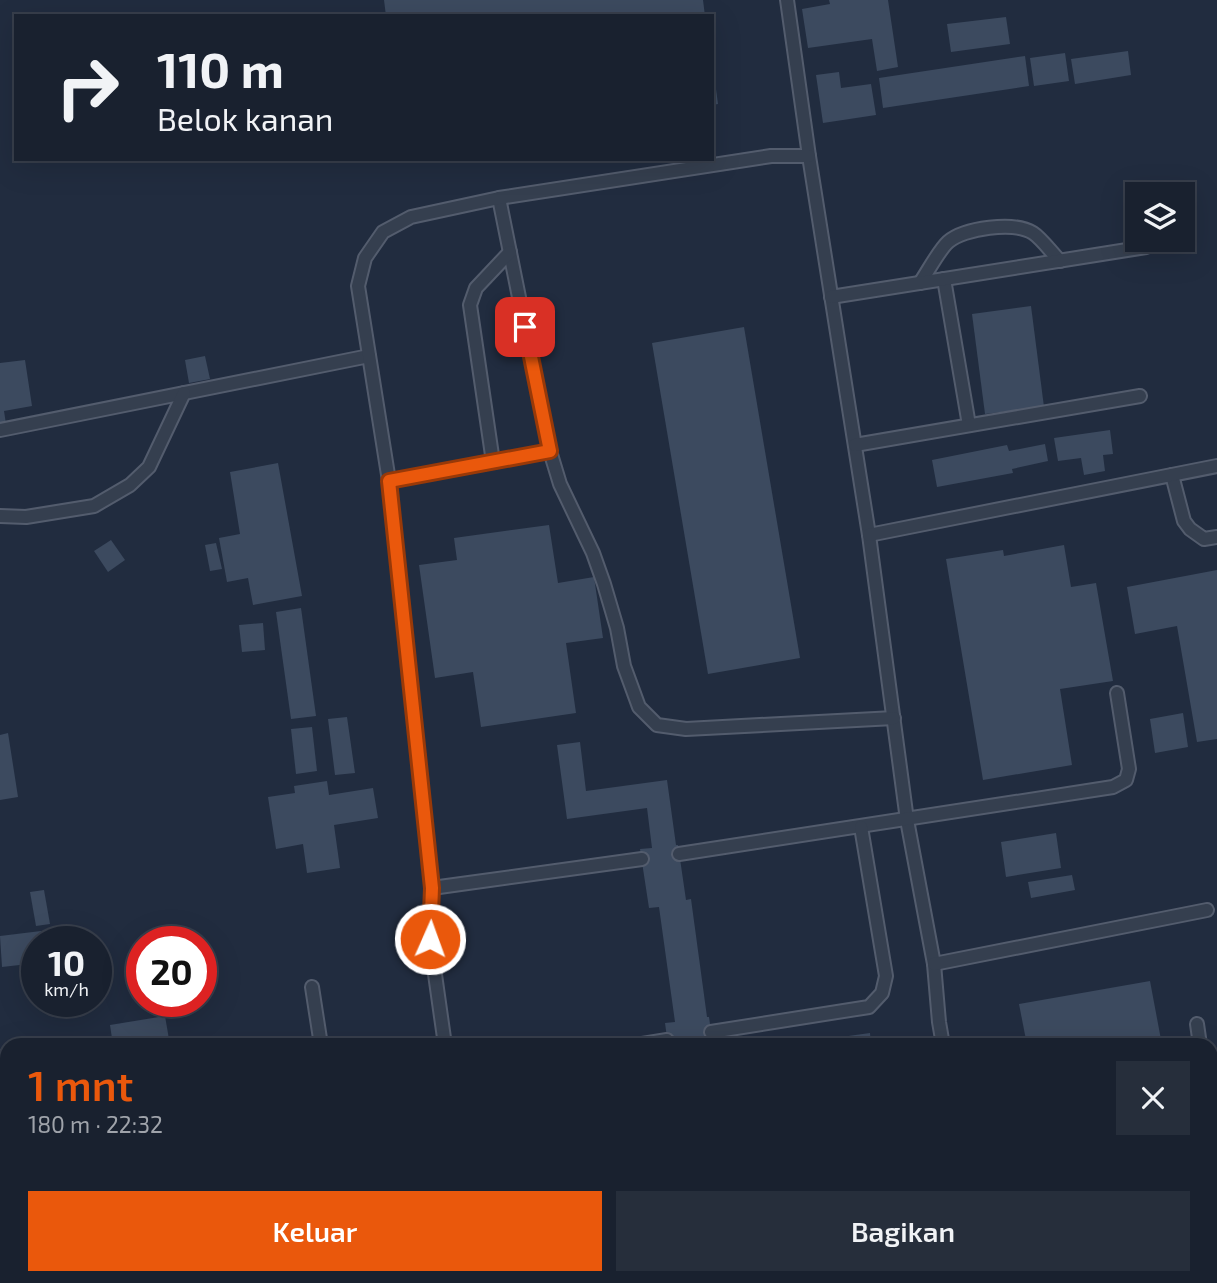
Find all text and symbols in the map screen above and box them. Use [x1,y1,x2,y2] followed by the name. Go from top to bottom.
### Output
[157,39,284,98] text: 110 m
[42,42,133,133] icon: right
[157,99,333,137] text: Belok kanan
[1125,182,1195,252] map controls
[1125,182,1195,252] button: layers
[495,297,555,357] pin
[506,308,544,346] icon: arrive
[393,902,467,976] position arrow
[126,926,217,1017] speed limit sign: 20
[48,941,85,983] text: 10
[44,978,89,1000] text: km/h
[28,1059,133,1109] text: 1 mnt
[1116,1061,1190,1135] button: close
[28,1110,163,1138] text: 180 m · 22:32
[28,1191,602,1271] button: Keluar
[616,1191,1190,1271] button: Bagikan

